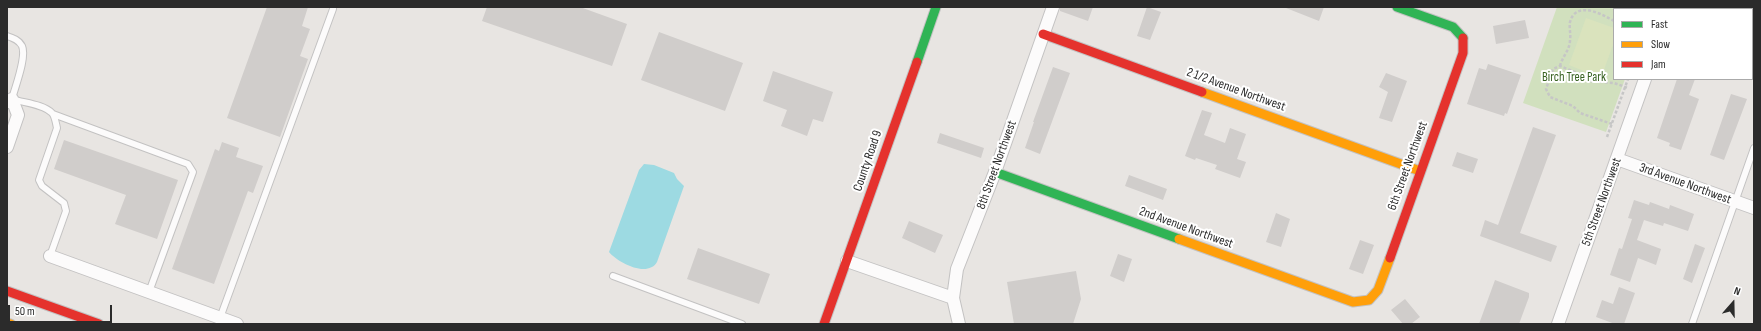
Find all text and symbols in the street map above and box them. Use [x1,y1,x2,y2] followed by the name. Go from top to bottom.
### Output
[1613,8,1753,80] legend
[1651,17,1668,32] text: Fast
[1651,37,1670,52] text: Slow
[1651,57,1666,72] text: Jam
[1185,65,1287,115] street label: 2 1/2 Avenue Northwest
[1542,70,1606,86] park label: Birch Tree Park
[974,118,1020,212] street label: 8th Street Northwest
[1385,119,1431,213] street label: 6th Street Northwest
[850,129,886,193] street label: County Road 9
[1579,156,1625,248] street label: 5th Street Northwest
[1637,160,1733,208] street label: 3rd Avenue Northwest
[1137,204,1235,252] street label: 2nd Avenue Northwest
[1713,283,1753,323] north arrow
[1732,284,1742,298] text: N
[10,297,114,323] scale bar
[15,304,35,319] text: 50 m

